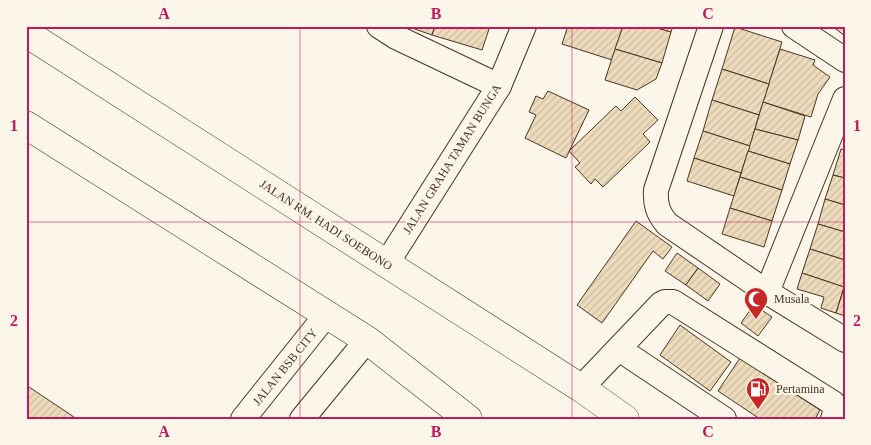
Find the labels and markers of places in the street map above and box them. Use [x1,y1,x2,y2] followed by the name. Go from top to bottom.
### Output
[743,286,769,320] mosque icon: Musala
[774,292,810,306] place label: Musala
[745,376,771,410] fuel station icon: Pertamina
[776,382,825,396] place label: Pertamina

